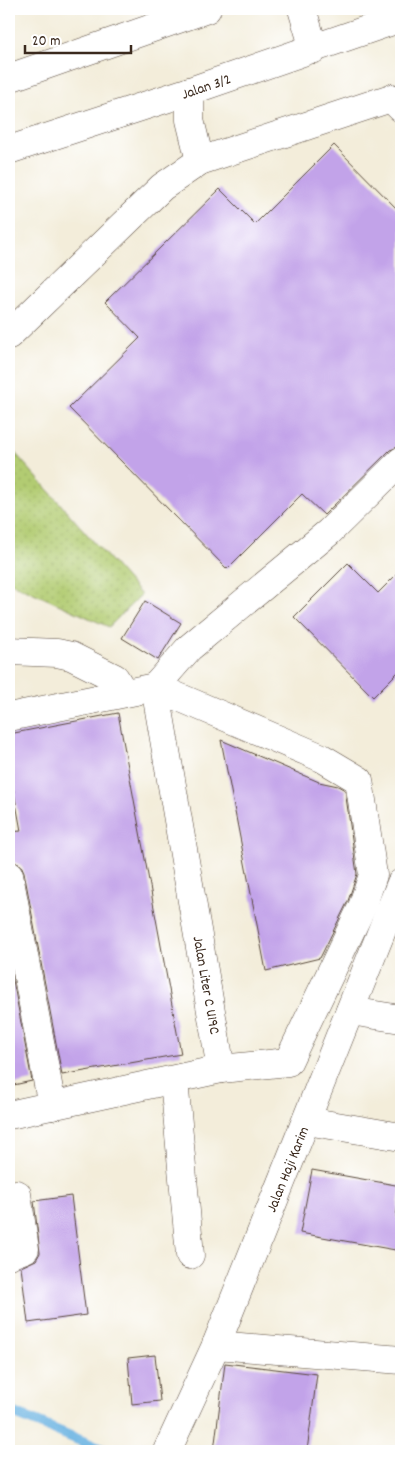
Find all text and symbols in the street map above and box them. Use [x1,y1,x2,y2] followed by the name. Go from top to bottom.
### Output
[25,22,131,54] scale bar
[32,31,60,53] text: 20 m
[179,69,234,107] street label: Jalan 3/2
[186,935,224,1036] street label: Jalan Liter C U19C
[262,1123,316,1216] street label: Jalan Haji Karim

